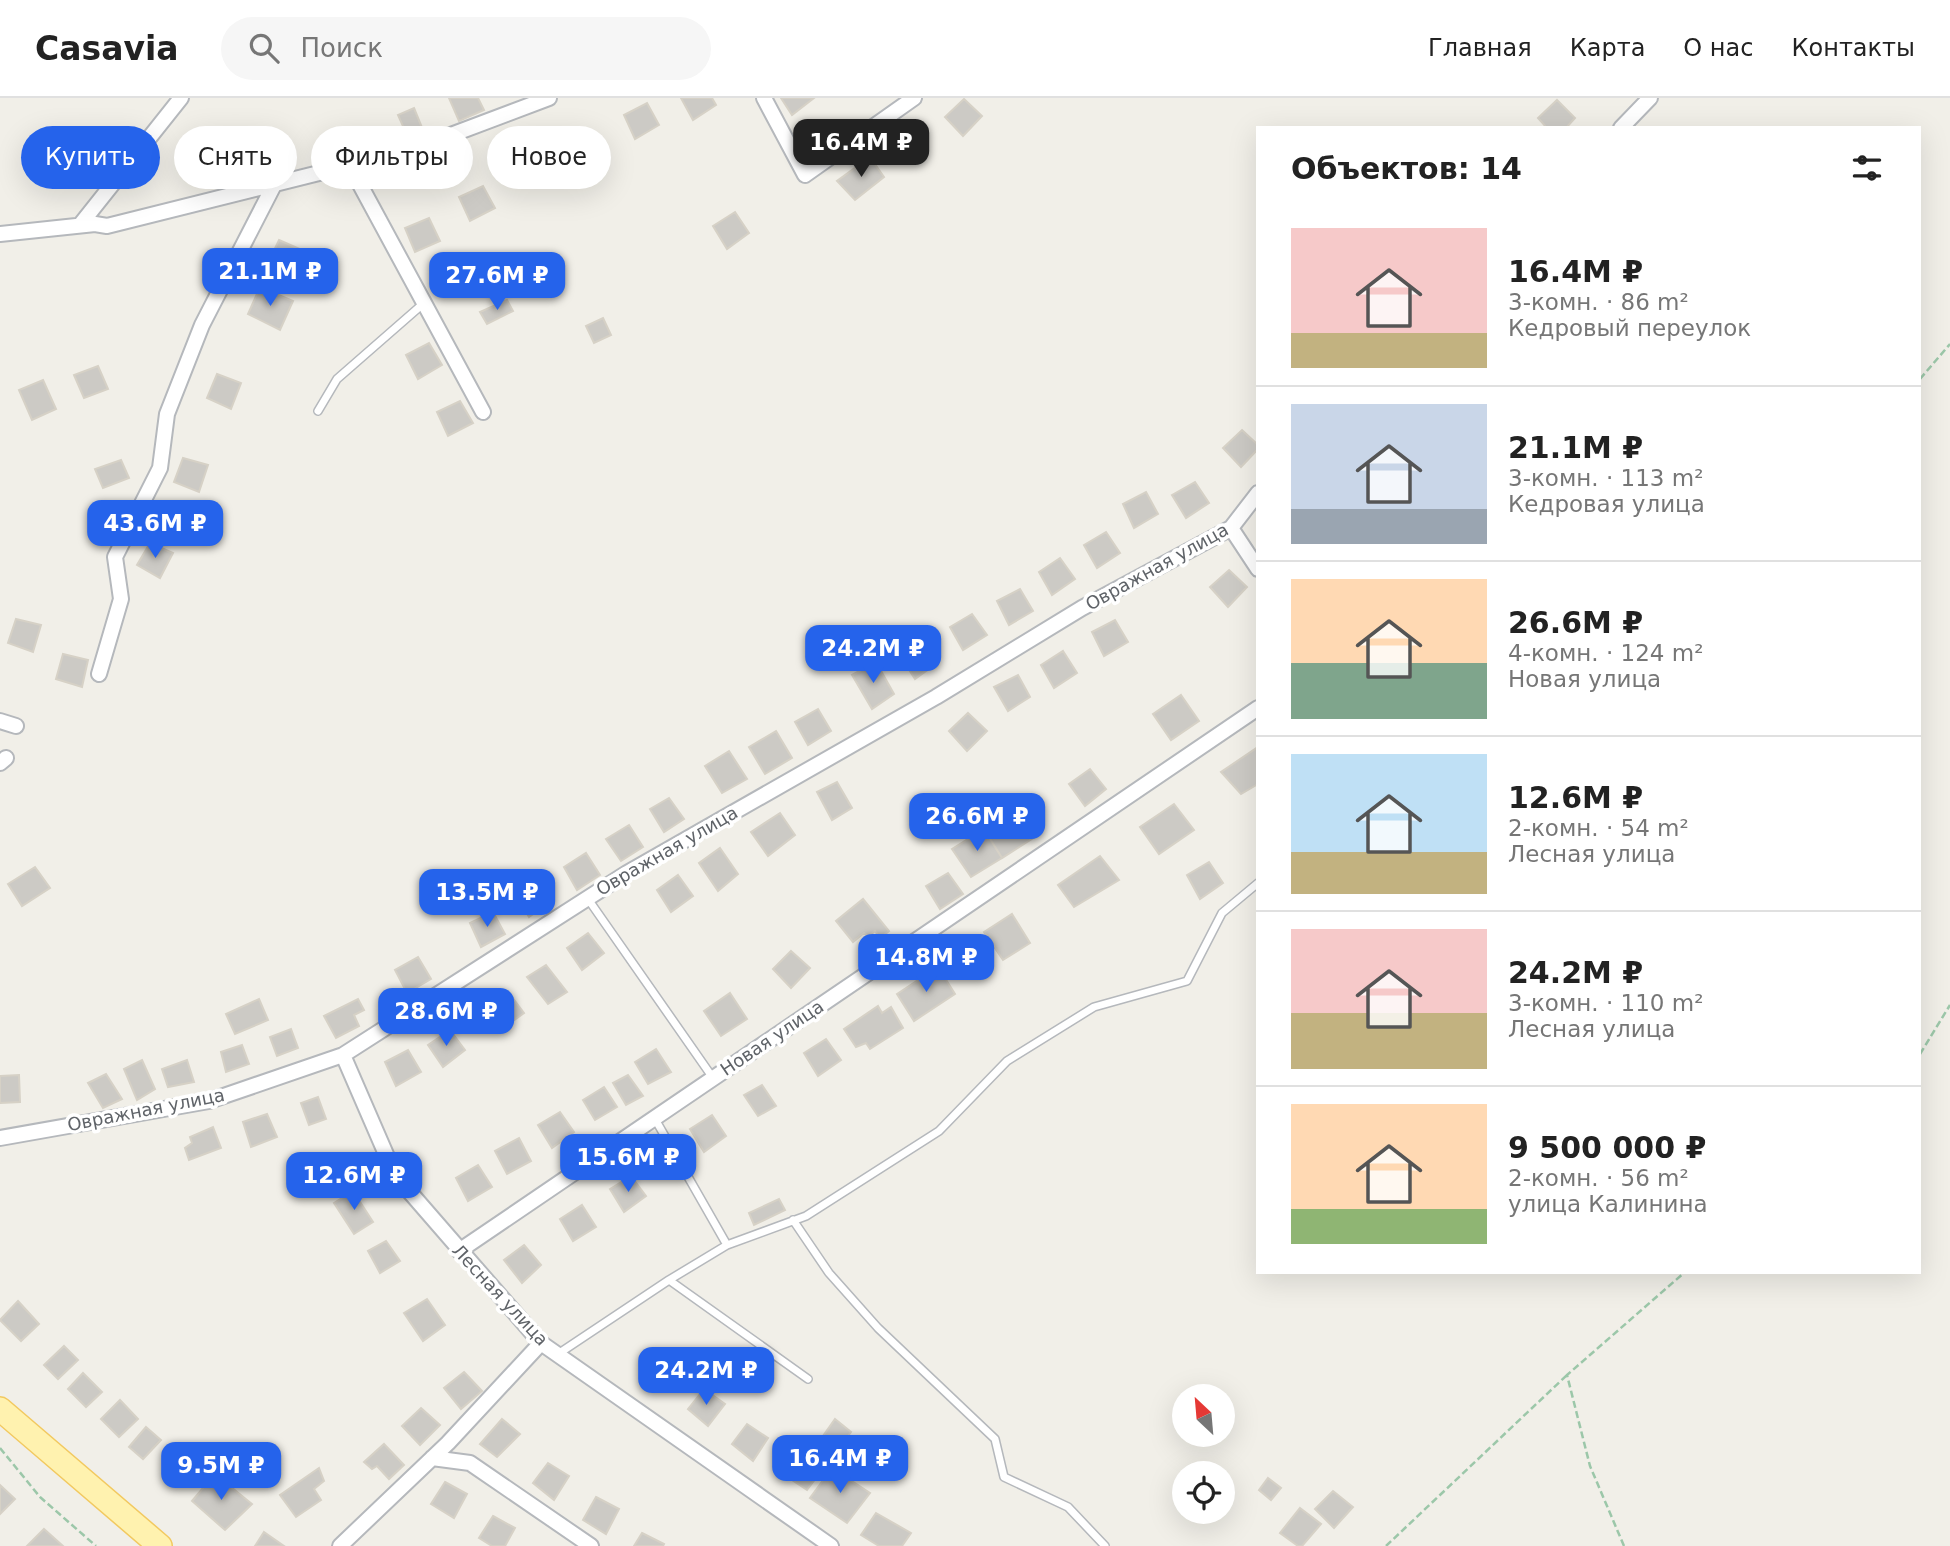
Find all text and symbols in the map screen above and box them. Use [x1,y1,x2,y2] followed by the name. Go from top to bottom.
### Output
[221,17,711,80] search box
[35,29,179,68] text: Casavia
[245,29,283,67] icon: search
[301,33,383,63] text: Поиск
[1428,34,1532,62] text: Главная
[1570,34,1645,62] text: Карта
[1683,34,1753,62] text: О нас
[1791,34,1915,62] text: Контакты
[796,120,926,179] pin: 16.4M ₽
[21,126,160,189] chip: Купить
[174,126,297,189] chip: Снять
[311,126,473,189] chip: Фильтры
[487,126,611,189] chip: Новое
[809,129,913,155] text: 16.4M ₽
[1848,149,1886,187] icon: filters
[1291,151,1522,186] text: Объектов: 14
[205,248,335,308] pin: 21.1M ₽
[432,252,562,312] pin: 27.6M ₽
[1508,254,1643,289] text: 16.4M ₽
[1347,256,1431,340] icon: home
[218,258,322,284] text: 21.1M ₽
[445,262,549,288] text: 27.6M ₽
[1508,289,1689,315] text: 3-комн. · 86 m²
[1508,315,1751,341] text: Кедровый переулок
[1508,430,1643,465] text: 21.1M ₽
[1347,432,1431,516] icon: home
[1508,465,1703,491] text: 3-комн. · 113 m²
[1508,491,1705,517] text: Кедровая улица
[90,500,220,560] pin: 43.6M ₽
[103,510,207,536] text: 43.6M ₽
[1082,519,1232,615] street label: Овражная улица
[1508,605,1643,640] text: 26.6M ₽
[1347,607,1431,691] icon: home
[808,626,938,685] pin: 24.2M ₽
[821,635,925,661] text: 24.2M ₽
[1508,640,1703,666] text: 4-комн. · 124 m²
[1508,666,1661,692] text: Новая улица
[1508,780,1643,815] text: 12.6M ₽
[1347,782,1431,866] icon: home
[912,794,1042,853] pin: 26.6M ₽
[592,801,741,900] street label: Овражная улица
[925,803,1029,829] text: 26.6M ₽
[1508,815,1689,841] text: 2-комн. · 54 m²
[1508,841,1675,867] text: Лесная улица
[422,870,552,929] pin: 13.5M ₽
[435,879,539,905] text: 13.5M ₽
[861,934,991,994] pin: 14.8M ₽
[874,944,978,970] text: 14.8M ₽
[1508,955,1643,990] text: 24.2M ₽
[1347,957,1431,1041] icon: home
[381,988,511,1048] pin: 28.6M ₽
[1508,990,1703,1016] text: 3-комн. · 110 m²
[716,995,827,1080] street label: Новая улица
[394,998,498,1024] text: 28.6M ₽
[1508,1016,1675,1042] text: Лесная улица
[65,1084,226,1135] street label: Овражная улица
[1508,1130,1706,1165] text: 9 500 000 ₽
[1347,1132,1431,1216] icon: home
[563,1134,693,1194] pin: 15.6M ₽
[576,1144,680,1170] text: 15.6M ₽
[289,1152,419,1212] pin: 12.6M ₽
[302,1162,406,1188] text: 12.6M ₽
[1508,1165,1689,1191] text: 2-комн. · 56 m²
[1508,1191,1708,1217] text: улица Калинина
[448,1240,553,1350] street label: Лесная улица
[641,1348,771,1407] pin: 24.2M ₽
[654,1357,758,1383] text: 24.2M ₽
[1172,1384,1236,1447] north arrow
[1172,1384,1235,1524] map controls
[775,1436,905,1495] pin: 16.4M ₽
[164,1442,278,1502] pin: 9.5M ₽
[788,1445,892,1471] text: 16.4M ₽
[177,1452,265,1478] text: 9.5M ₽
[1172,1461,1235,1524] button: locate

